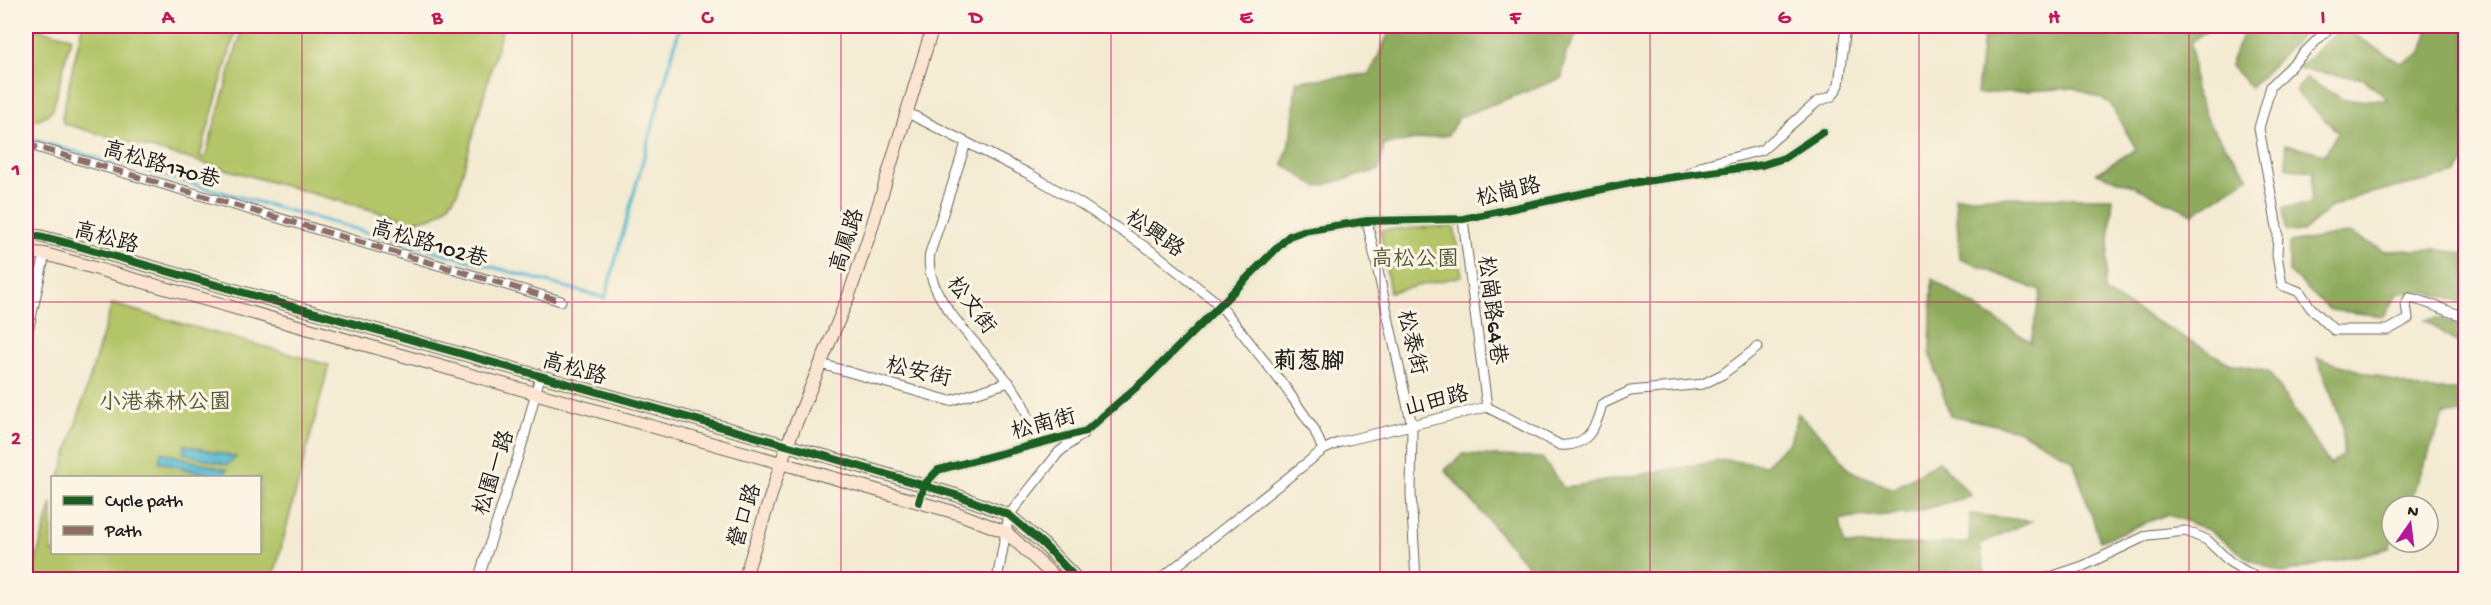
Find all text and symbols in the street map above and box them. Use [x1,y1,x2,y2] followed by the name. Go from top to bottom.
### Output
[161,8,176,31] text: A
[431,8,443,31] text: B
[701,8,715,31] text: C
[967,8,983,31] text: D
[1240,8,1254,31] text: E
[1509,8,1522,31] text: F
[1778,8,1792,31] text: G
[2048,8,2060,31] text: H
[2321,8,2326,31] text: I
[99,136,223,196] street label: 高松路170巷
[11,160,20,183] text: 1
[1473,172,1544,214] street label: 松崗路
[1119,204,1189,265] street label: 松興路
[824,205,871,277] street label: 高鳳路
[368,215,491,275] street label: 高松路102巷
[71,217,142,261] street label: 高松路
[1371,247,1459,274] park label: 高松公園
[1470,254,1512,366] street label: 松崗路64巷
[940,272,1001,341] street label: 松文街
[1390,307,1432,378] street label: 松泰街
[539,347,610,392] street label: 高松路
[1273,348,1345,378] district label: 莿葱腳
[883,353,953,394] street label: 松安街
[1401,380,1472,423] street label: 山田路
[99,389,231,417] park label: 小港森林公園
[1008,403,1079,447] street label: 松南街
[468,427,522,519] street label: 松園一路
[11,429,21,452] text: 2
[51,476,261,554] legend
[723,480,769,552] street label: 營口路
[105,492,183,513] text: Cycle path
[2380,494,2440,554] north arrow
[2405,502,2421,523] text: N
[104,522,142,543] text: Path

